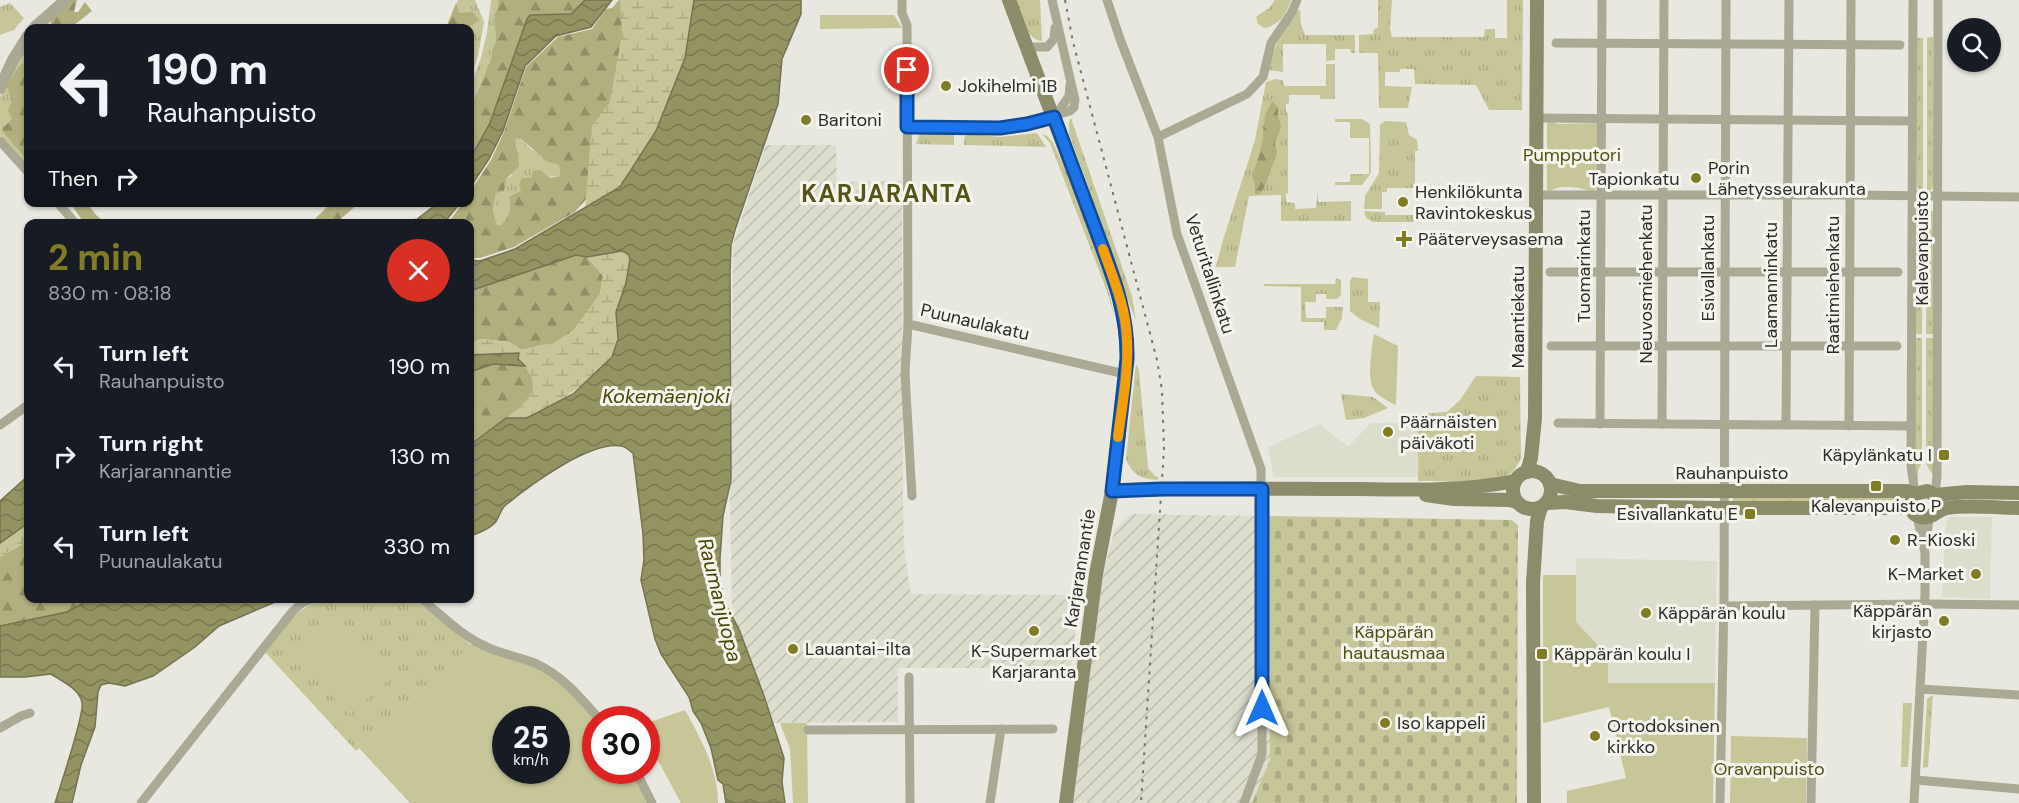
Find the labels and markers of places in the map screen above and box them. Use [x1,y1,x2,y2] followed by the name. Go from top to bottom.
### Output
[881,44,932,95] pin
[958,74,1057,98] place label: Jokihelmi 1B
[939,79,953,93] marker: Jokihelmi 1B
[818,108,882,132] place label: Baritoni
[799,113,813,127] marker: Baritoni
[1708,156,1866,201] place label: Porin Lähetysseurakunta
[1689,171,1703,185] marker: Porin Lähetysseurakunta
[1415,180,1533,225] place label: Henkilökunta Ravintokeskus
[1396,195,1410,209] marker: Henkilökunta Ravintokeskus
[1418,227,1563,251] place label: Pääterveysasema
[1395,230,1413,248] marker: Pääterveysasema
[1400,410,1497,455] place label: Päärnäisten päiväkoti
[1381,425,1395,439] marker: Päärnäisten päiväkoti
[1822,443,1932,467] place label: Käpylänkatu I
[1937,448,1951,462] marker: Käpylänkatu I
[1869,479,1883,493] marker: Kalevanpuisto P
[1811,494,1941,518] place label: Kalevanpuisto P
[1617,502,1738,526] place label: Esivallankatu E
[1743,507,1757,521] marker: Esivallankatu E
[1907,528,1975,552] place label: R-Kioski
[1888,533,1902,547] marker: R-Kioski
[1888,562,1964,586] place label: K-Market
[1969,567,1983,581] marker: K-Market
[1853,599,1932,644] place label: Käppärän kirjasto
[1658,601,1786,625] place label: Käppärän koulu
[1639,606,1653,620] marker: Käppärän koulu
[1937,614,1951,628] marker: Käppärän kirjasto
[1027,624,1041,638] marker: K-Supermarket Karjaranta
[805,637,911,661] place label: Lauantai-ilta
[971,639,1097,684] place label: K-Supermarket Karjaranta
[786,642,800,656] marker: Lauantai-ilta
[1554,642,1691,666] place label: Käppärän koulu I
[1535,647,1549,661] marker: Käppärän koulu I
[1397,711,1486,735] place label: Iso kappeli
[1607,714,1720,759] place label: Ortodoksinen kirkko
[1378,716,1392,730] marker: Iso kappeli
[1588,729,1602,743] marker: Ortodoksinen kirkko

